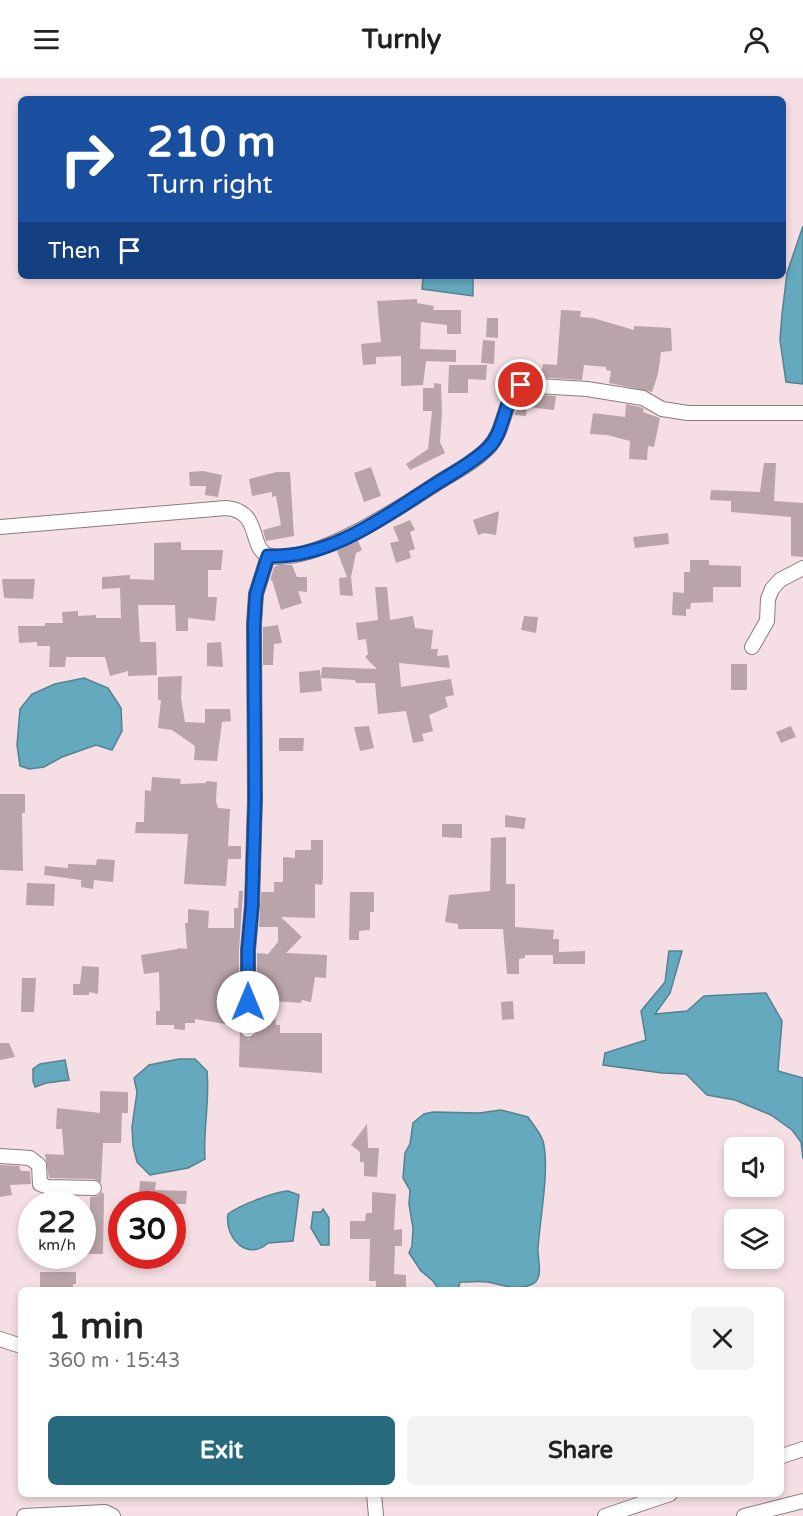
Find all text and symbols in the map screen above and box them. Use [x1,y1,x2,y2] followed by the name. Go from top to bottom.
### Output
[30,23,63,56] icon: menu
[362,23,441,56] text: Turnly
[740,23,773,56] icon: person
[147,117,276,168] text: 210 m
[48,120,126,198] icon: right
[147,168,273,201] text: Turn right
[113,234,146,267] icon: arrive
[48,238,101,264] text: Then
[495,359,546,410] pin
[504,368,537,401] icon: arrive
[216,970,280,1034] position arrow
[724,1137,784,1269] map controls
[724,1137,784,1197] button: sound
[108,1191,186,1269] speed limit sign: 30
[38,1204,76,1241] text: 22
[724,1209,784,1269] button: layers
[38,1236,76,1254] text: km/h
[48,1305,144,1348] text: 1 min
[691,1307,754,1370] button: close
[48,1349,180,1373] text: 360 m · 15:43
[48,1416,395,1485] button: Exit
[407,1416,754,1485] button: Share

